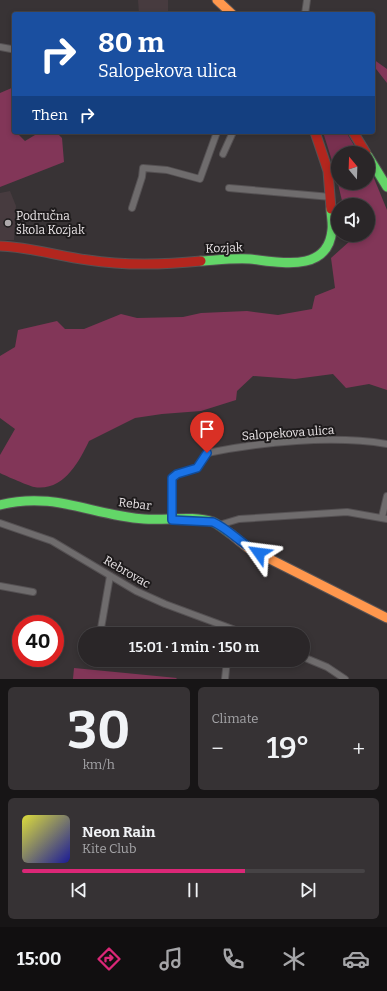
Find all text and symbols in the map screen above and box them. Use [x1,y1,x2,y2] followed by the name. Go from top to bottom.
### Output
[98,26,164,59] text: 80 m
[32,28,84,80] icon: right
[98,60,237,82] text: Salopekova ulica
[76,104,98,126] icon: right
[32,106,68,124] text: Then
[331,146,375,190] north arrow
[331,146,375,242] map controls
[331,198,375,242] button: sound
[16,209,85,237] place label: Područna škola Kozjak
[3,218,13,228] marker: Područna škola Kozjak
[205,240,243,256] street label: Kozjak
[190,412,224,453] pin
[196,418,218,440] icon: arrive
[241,423,335,443] street label: Salopekova ulica
[118,495,153,513] street label: Rebar
[238,532,280,574] position arrow
[101,553,153,591] street label: Rebrovac
[12,615,64,667] speed limit sign: 40
[129,638,259,656] text: 15:01 · 1 min · 150 m
[67,699,130,762] text: 30
[212,711,258,726] text: Climate
[266,730,310,766] text: 19°
[212,735,224,762] text: −
[352,735,365,762] text: +
[83,757,115,772] text: km/h
[82,823,155,841] text: Neon Rain
[82,841,136,856] text: Kite Club
[68,879,90,901] icon: previous
[182,879,204,901] icon: pause
[297,879,319,901] icon: next
[95,945,123,973] icon: directions
[157,945,185,973] icon: music
[219,945,247,973] icon: phone
[280,945,308,973] icon: climate
[342,945,370,973] icon: car
[17,948,62,970] text: 15:00

